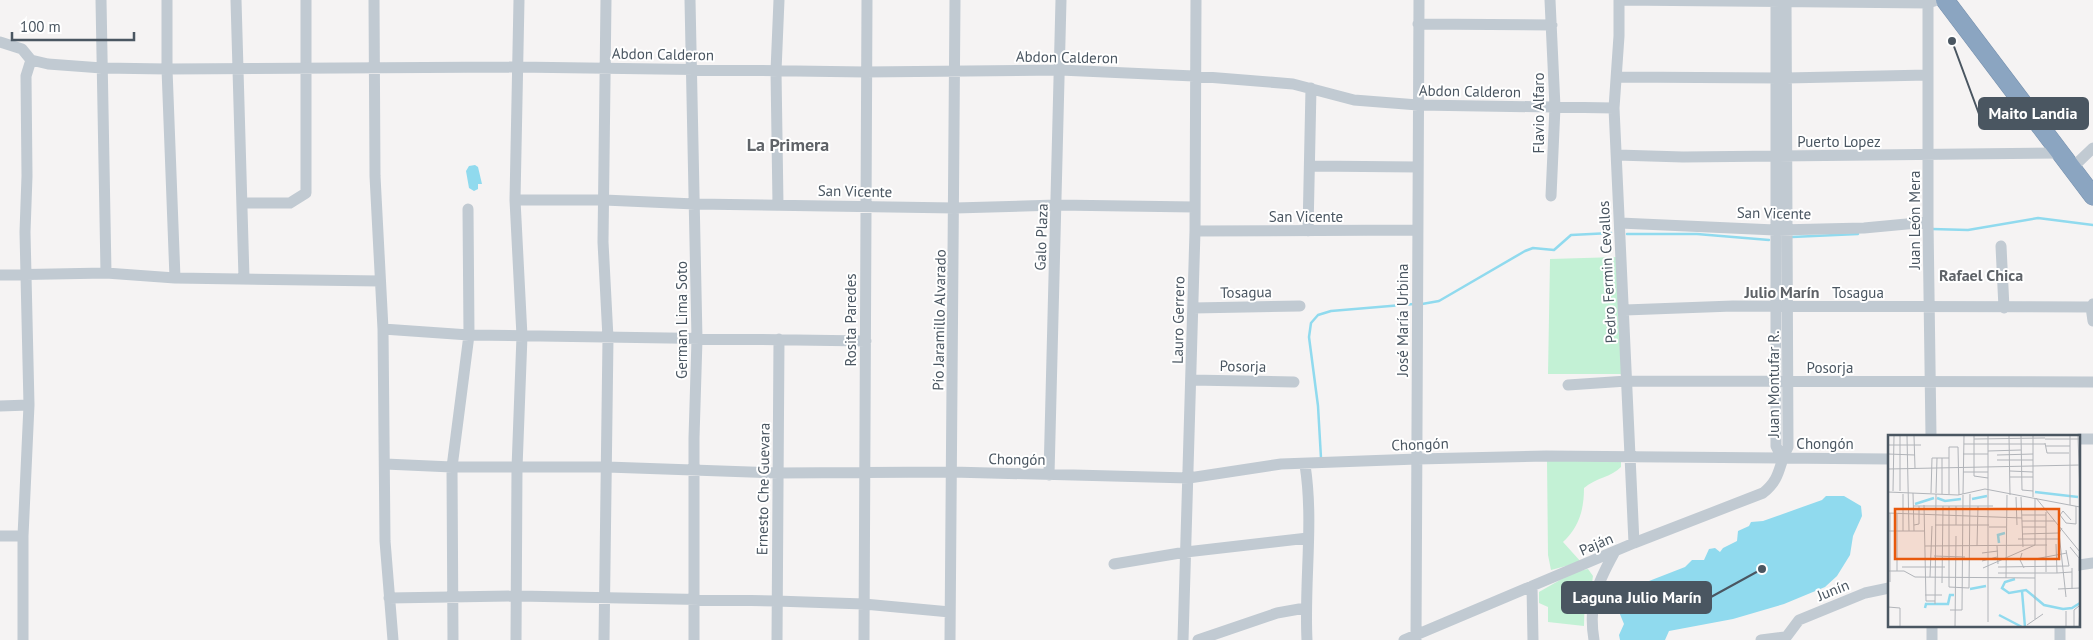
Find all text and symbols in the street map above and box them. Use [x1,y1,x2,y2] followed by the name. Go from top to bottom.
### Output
[12,10,135,42] scale bar
[20,17,61,36] text: 100 m
[612,44,714,64] street label: Abdon Calderon
[1016,47,1118,67] street label: Abdon Calderon
[1529,73,1548,153] street label: Flavio Alfaro
[1419,81,1521,101] street label: Abdon Calderon
[1979,98,2088,129] callout: Maito Landia
[1989,103,2078,123] text: Maito Landia
[1797,132,1881,151] street label: Puerto Lopez
[747,133,829,156] district label: La Primera
[1905,171,1924,270] street label: Juan León Mera
[818,181,892,201] street label: San Vicente
[1594,200,1620,344] street label: Pedro Fermin Cevallos
[1030,203,1052,271] street label: Galo Plaza
[1737,203,1811,223] street label: San Vicente
[1269,207,1343,226] street label: San Vicente
[928,249,950,391] street label: Pío Jaramillo Alvarado
[672,261,691,379] street label: German Lima Soto
[1393,264,1412,377] street label: José María Urbina
[1939,265,2023,285] district label: Rafael Chica
[841,273,860,367] street label: Rosita Paredes
[1168,276,1188,364] street label: Lauro Gerrero
[1220,282,1272,302] street label: Tosagua
[1744,282,1819,302] district label: Julio Marín
[1832,283,1884,302] street label: Tosagua
[1764,331,1783,438] street label: Juan Montufar R.
[1219,356,1267,376] street label: Posorja
[1807,358,1853,377] street label: Posorja
[752,423,774,555] street label: Ernesto Che Guevara
[1391,434,1449,454] street label: Chongón
[1796,434,1854,453] street label: Chongón
[1888,435,2080,628] inset map
[988,449,1046,469] street label: Chongón
[1576,528,1616,560] street label: Paján
[1813,575,1852,605] street label: Junín
[1562,582,1711,613] callout: Laguna Julio Marín
[1572,587,1702,607] text: Laguna Julio Marín

